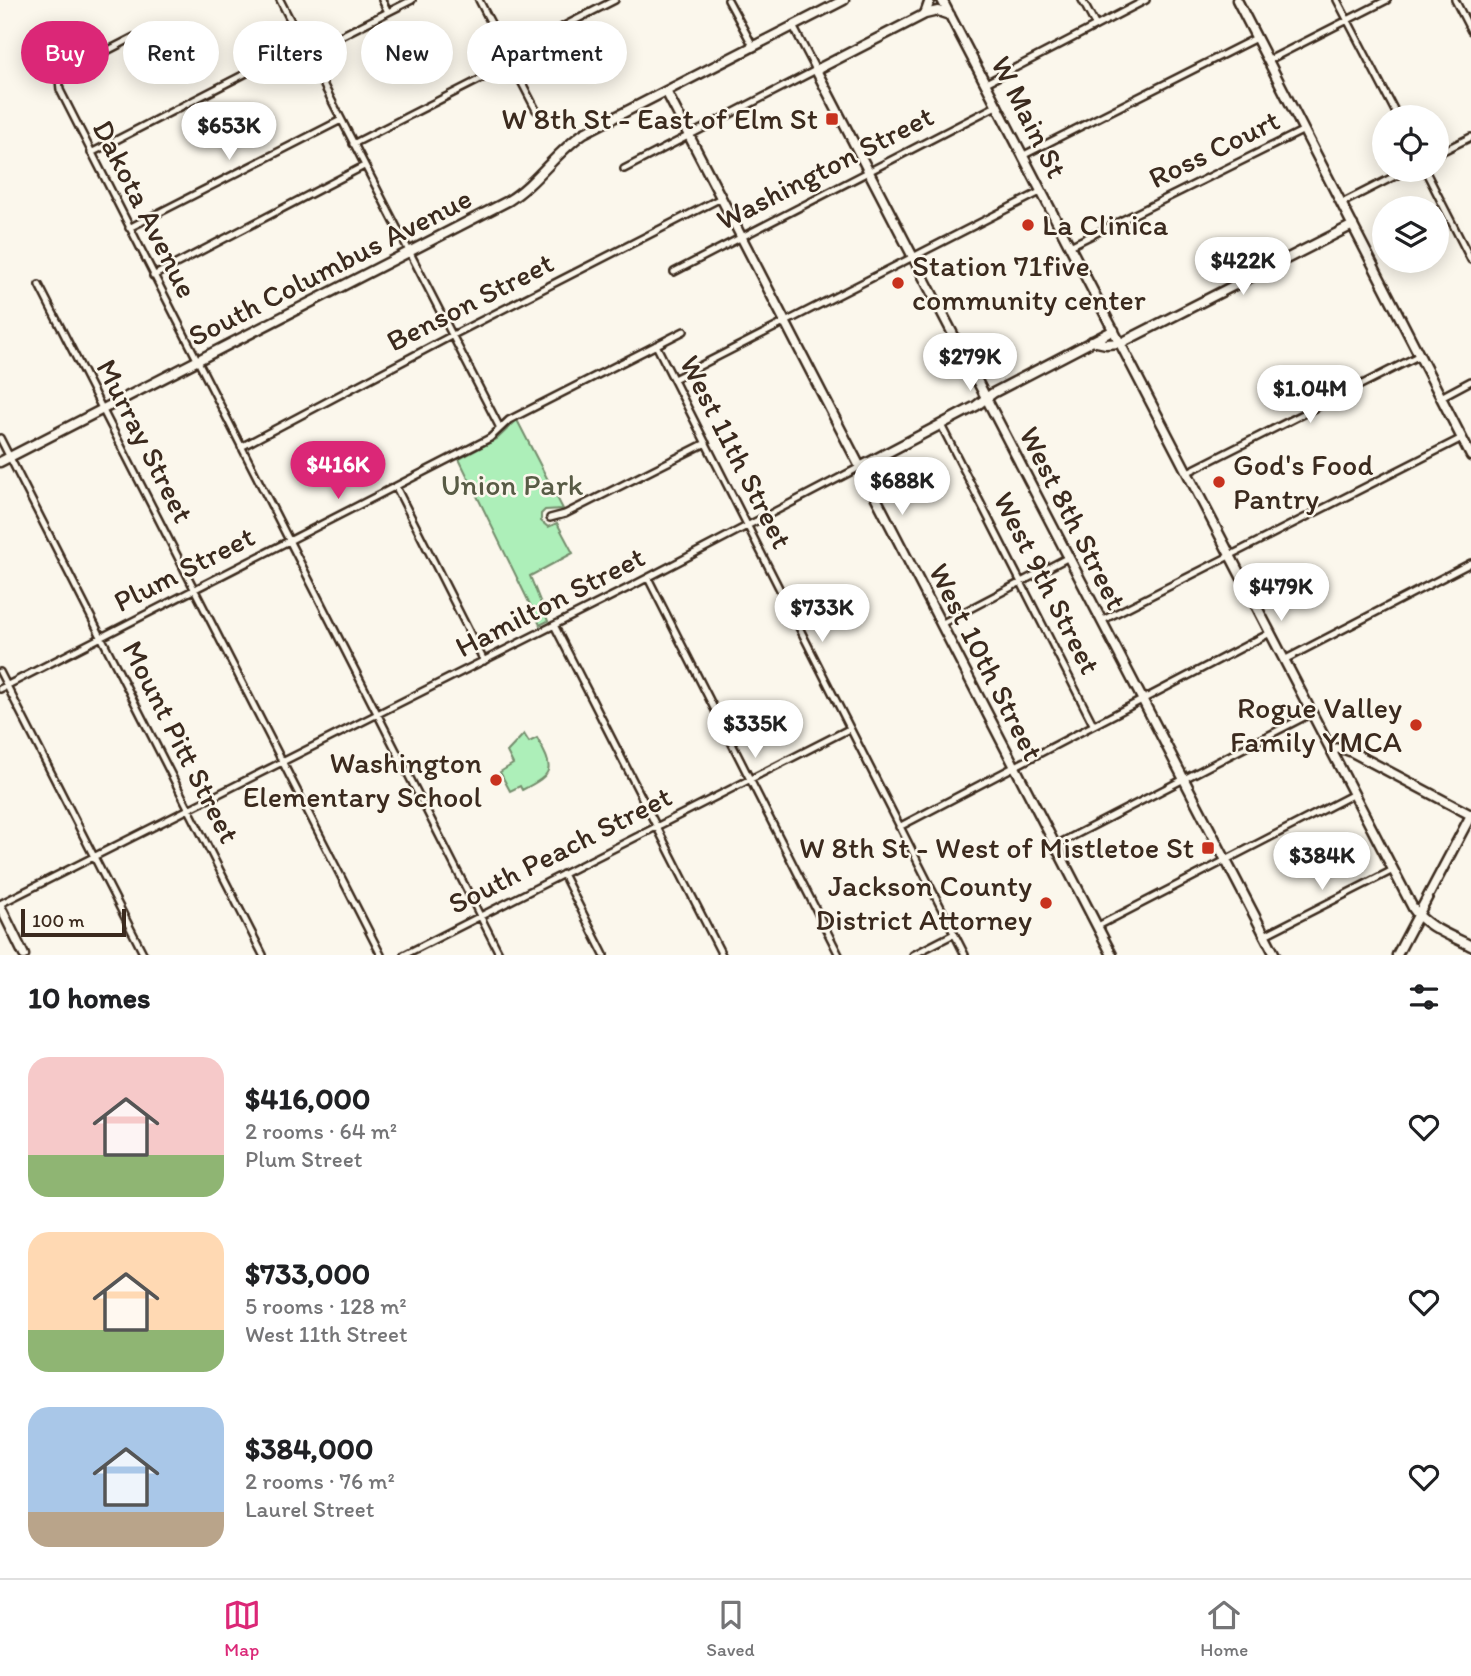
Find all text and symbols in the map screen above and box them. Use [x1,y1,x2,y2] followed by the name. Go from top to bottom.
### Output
[21,21,109,84] chip: Buy
[123,21,219,84] chip: Rent
[233,21,347,84] chip: Filters
[361,21,453,84] chip: New
[467,21,627,84] chip: Apartment
[983,50,1076,184] street label: W Main St
[710,97,939,238] street label: Washington Street
[501,100,818,137] place label: W 8th St - East of Elm St
[1142,101,1285,196] street label: Ross Court
[180,102,278,162] pin: $653K
[1372,105,1449,273] map controls
[1372,105,1449,182] button: locate
[197,111,261,139] text: $653K
[824,111,840,127] marker: W 8th St - East of Elm St
[85,114,206,304] street label: Dakota Avenue
[182,179,478,354] street label: South Columbus Avenue
[1372,196,1449,273] button: layers
[1042,206,1169,243] place label: La Clinica
[1020,217,1036,233] marker: La Clinica
[1194,238,1292,297] pin: $422K
[380,244,559,359] street label: Benson Street
[1211,246,1275,274] text: $422K
[912,247,1146,318] place label: Station 71five community center
[890,275,906,291] marker: Station 71five community center
[921,334,1019,393] pin: $279K
[939,342,1001,370] text: $279K
[672,349,801,555] street label: West 11th Street
[88,353,202,529] street label: Murray Street
[1253,366,1367,425] pin: $1.04M
[1273,374,1347,402] text: $1.04M
[1011,420,1135,616] street label: West 8th Street
[289,442,387,501] pin: $416K
[1233,446,1374,517] place label: God's Food Pantry
[306,450,370,478] text: $416K
[853,458,951,517] pin: $688K
[441,466,584,503] park label: Union Park
[870,466,934,494] text: $688K
[1211,474,1227,490] marker: God's Food Pantry
[986,485,1109,680] street label: West 9th Street
[107,517,260,620] street label: Plum Street
[449,538,651,665] street label: Hamilton Street
[921,557,1052,767] street label: West 10th Street
[1232,564,1330,623] pin: $479K
[1249,572,1313,600] text: $479K
[773,584,871,644] pin: $733K
[791,593,853,621] text: $733K
[114,634,248,849] street label: Mount Pitt Street
[1230,689,1402,760] place label: Rogue Valley Family YMCA
[706,700,804,760] pin: $335K
[723,709,787,737] text: $335K
[1408,717,1424,733] marker: Rogue Valley Family YMCA
[243,744,482,815] place label: Washington Elementary School
[488,772,504,788] marker: Washington Elementary School
[442,777,678,922] street label: South Peach Street
[799,829,1194,866] place label: W 8th St - West of Mistletoe St
[1273,832,1371,892] pin: $384K
[1200,840,1216,856] marker: W 8th St - West of Mistletoe St
[1289,841,1355,869] text: $384K
[815,867,1032,938] place label: Jackson County District Attorney
[1038,895,1054,911] marker: Jackson County District Attorney
[21,906,126,938] scale bar
[32,909,84,932] text: 100 m
[1405,978,1443,1016] icon: filters
[28,979,151,1016] text: 10 homes
[245,1080,371,1117] text: $416,000
[84,1085,168,1169] icon: home
[1405,1108,1443,1146] icon: heart
[245,1117,397,1145] text: 2 rooms · 64 m²
[245,1145,362,1173] text: Plum Street
[245,1255,370,1292] text: $733,000
[84,1260,168,1344] icon: home
[1405,1283,1443,1321] icon: heart
[245,1292,407,1320] text: 5 rooms · 128 m²
[245,1320,408,1348] text: West 11th Street
[245,1430,374,1467] text: $384,000
[84,1435,168,1519] icon: home
[1405,1458,1443,1496] icon: heart
[245,1467,395,1495] text: 2 rooms · 76 m²
[245,1495,374,1523] text: Laurel Street
[223,1596,261,1661] tab: Map
[706,1596,755,1661] tab: Saved
[1200,1596,1248,1661] tab: Home

